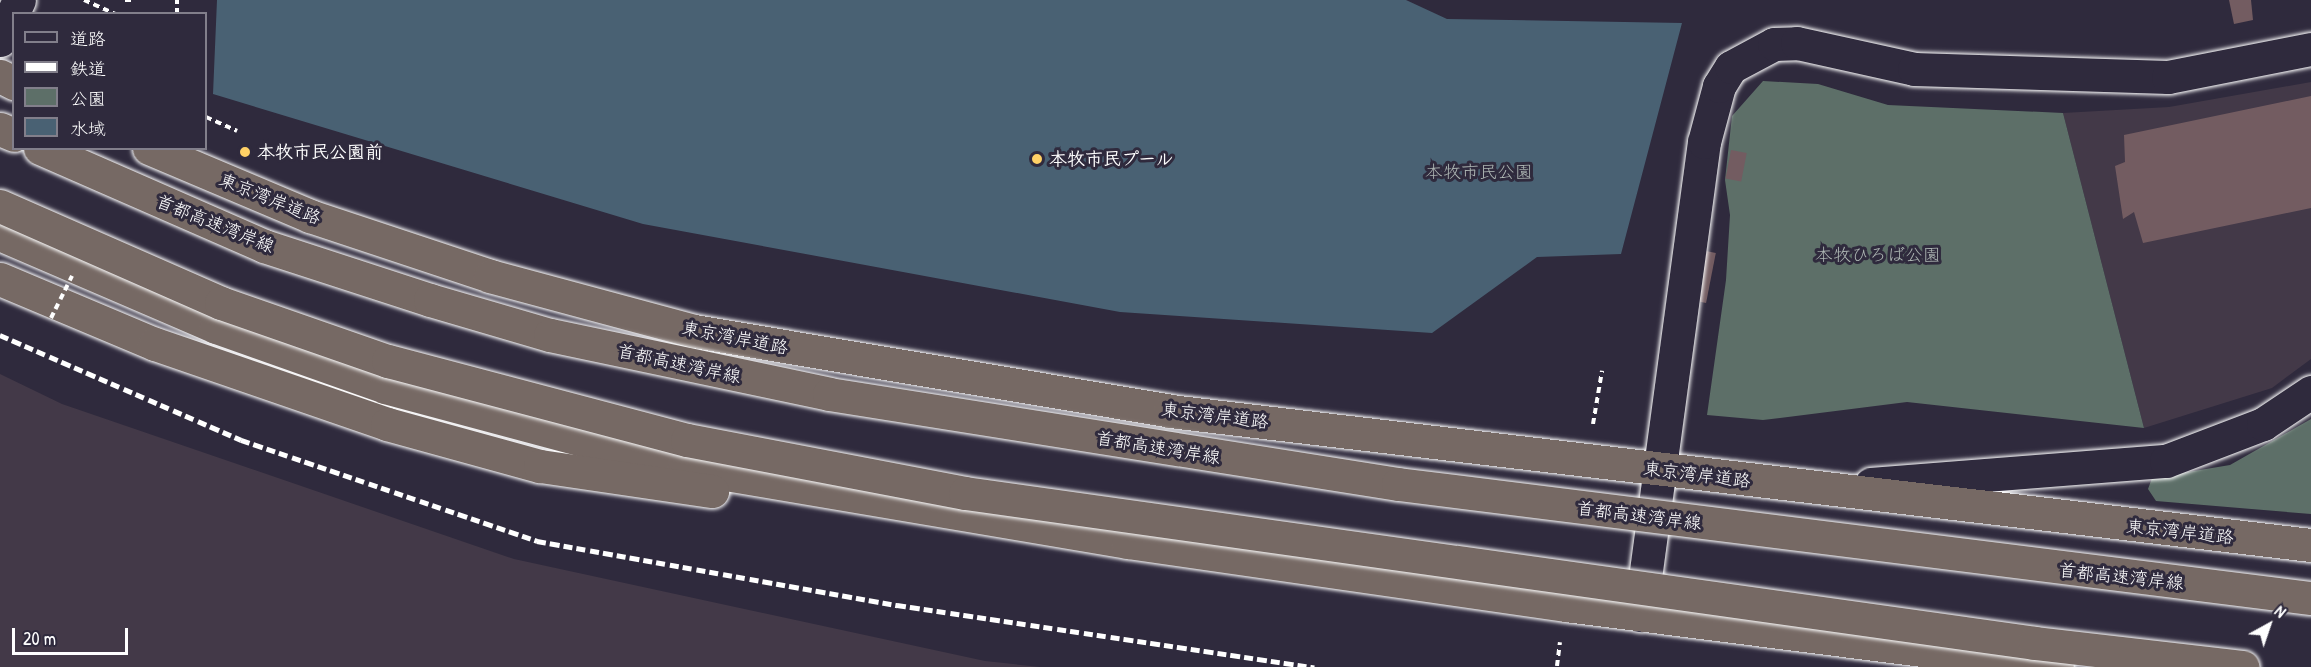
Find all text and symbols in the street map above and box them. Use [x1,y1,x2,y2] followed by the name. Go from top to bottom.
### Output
[12,12,207,150] legend
[70,26,106,51] text: 道路
[70,56,106,81] text: 鉄道
[70,86,106,111] text: 公園
[70,116,106,141] text: 水域
[257,141,383,163] place label: 本牧市民公園前
[238,145,252,159] marker: 本牧市民公園前
[1049,148,1174,170] place label: 本牧市民プール
[1030,152,1044,166] marker: 本牧市民プール
[1425,161,1533,183] park label: 本牧市民公園
[216,169,324,229] street label: 東京湾岸道路
[153,190,277,258] street label: 首都高速湾岸線
[1815,244,1941,266] park label: 本牧ひろば公園
[680,317,790,359] street label: 東京湾岸道路
[615,340,743,388] street label: 首都高速湾岸線
[1160,399,1270,433] street label: 東京湾岸道路
[1094,427,1222,469] street label: 首都高速湾岸線
[1642,458,1752,492] street label: 東京湾岸道路
[1575,498,1703,534] street label: 首都高速湾岸線
[2125,516,2235,548] street label: 東京湾岸道路
[2057,560,2185,594] street label: 首都高速湾岸線
[2239,595,2299,655] north arrow
[2270,600,2291,622] text: N
[15,616,130,654] scale bar
[23,626,56,651] text: 20 m

